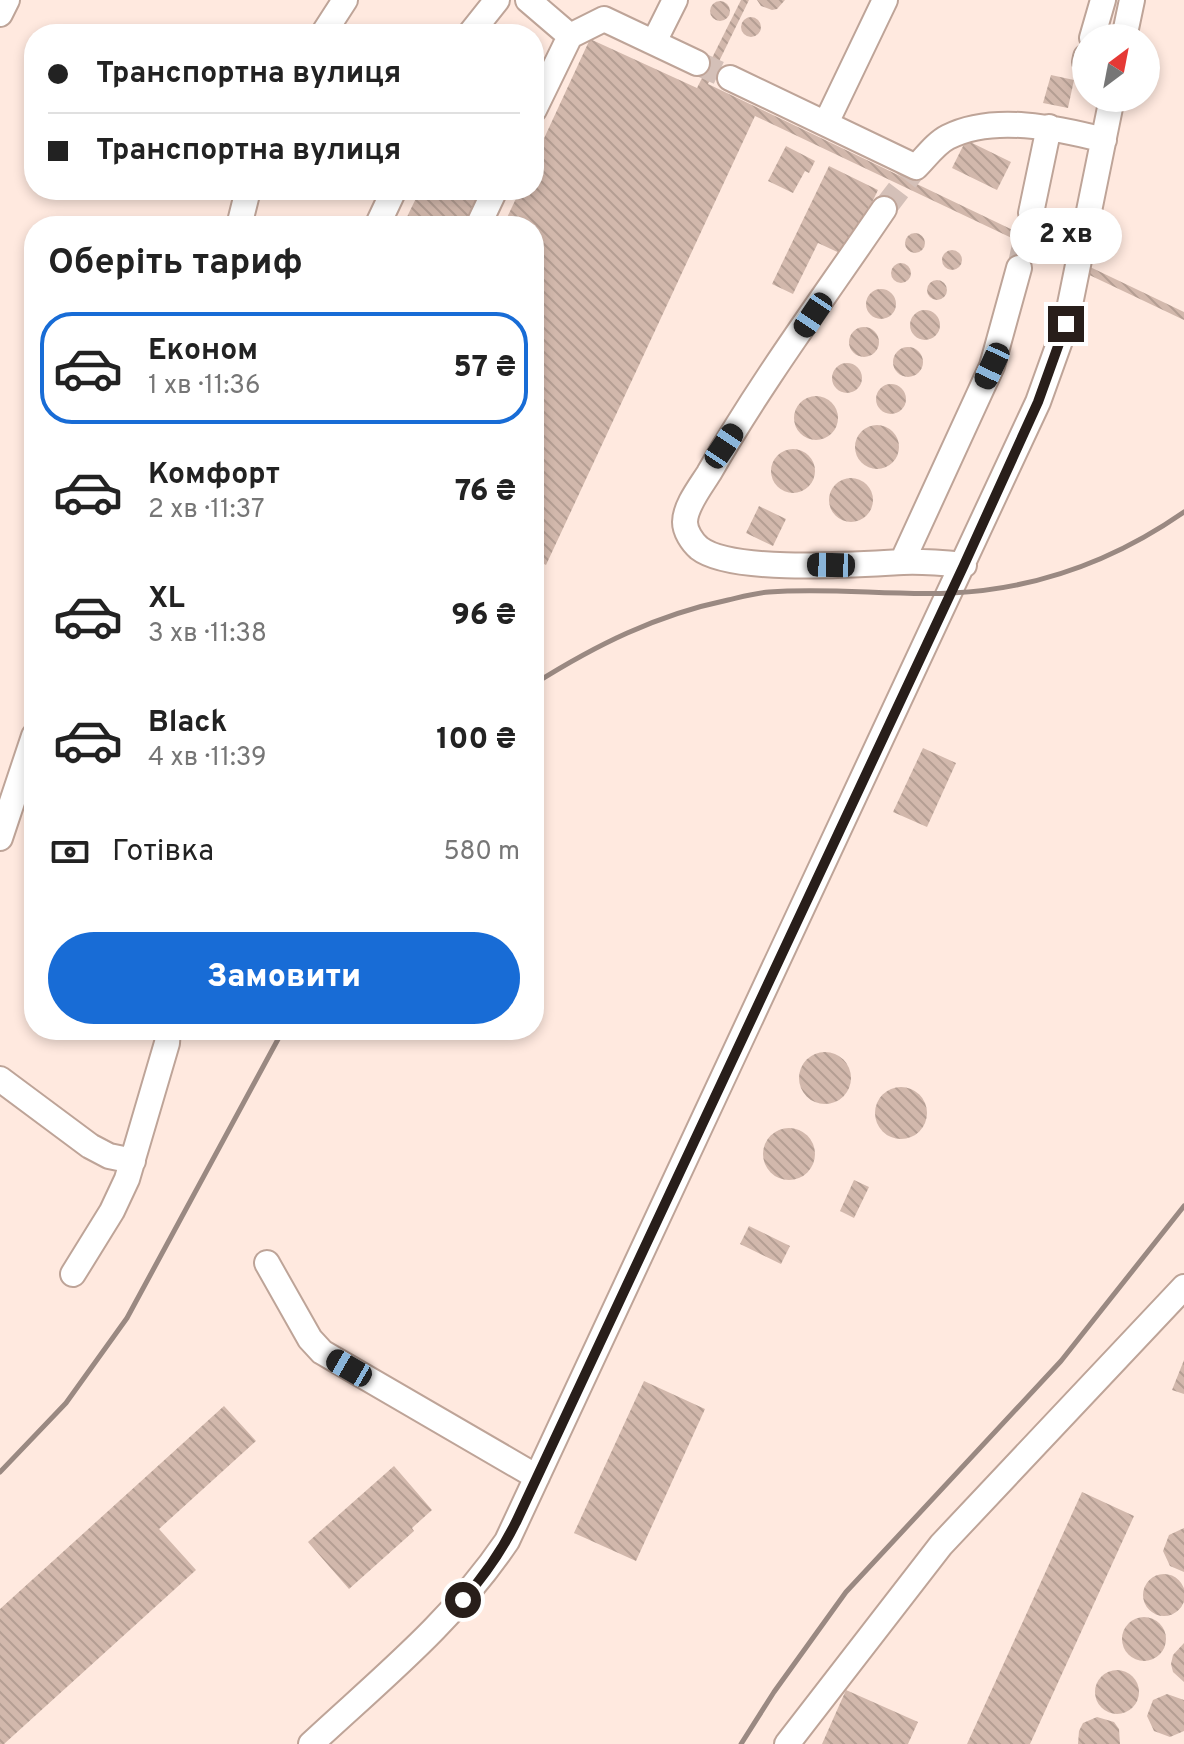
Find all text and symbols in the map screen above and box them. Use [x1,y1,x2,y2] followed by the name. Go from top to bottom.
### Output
[1072,24,1160,112] north arrow
[1072,24,1160,112] map controls
[96,56,401,93] text: Транспортна вулиця
[96,133,401,170] text: Транспортна вулиця
[1010,208,1122,264] callout: 2 хв
[1039,219,1093,252] text: 2 хв
[48,241,303,287] text: Оберіть тариф
[790,288,836,342] car
[1048,306,1084,342] route end
[52,332,124,404] icon: car
[148,333,258,370] text: Економ
[971,339,1013,393] car
[453,350,516,387] text: 57 ₴
[148,370,261,403] text: 1 хв · 11:36
[701,419,747,473] car
[52,456,124,528] icon: car
[148,457,280,494] text: Комфорт
[455,474,516,511] text: 76 ₴
[148,494,265,527] text: 2 хв · 11:37
[807,553,855,577] car
[52,580,124,652] icon: car
[148,581,185,618] text: XL
[451,598,516,635] text: 96 ₴
[148,618,267,651] text: 3 хв · 11:38
[52,704,124,776] icon: car
[148,705,227,742] text: Black
[436,722,516,759] text: 100 ₴
[148,742,266,775] text: 4 хв · 11:39
[48,830,92,874] icon: cash
[112,834,214,871] text: Готівка
[443,836,520,869] text: 580 m
[48,932,520,1024] button: Замовити
[322,1346,376,1390] car
[445,1582,481,1618] route start

